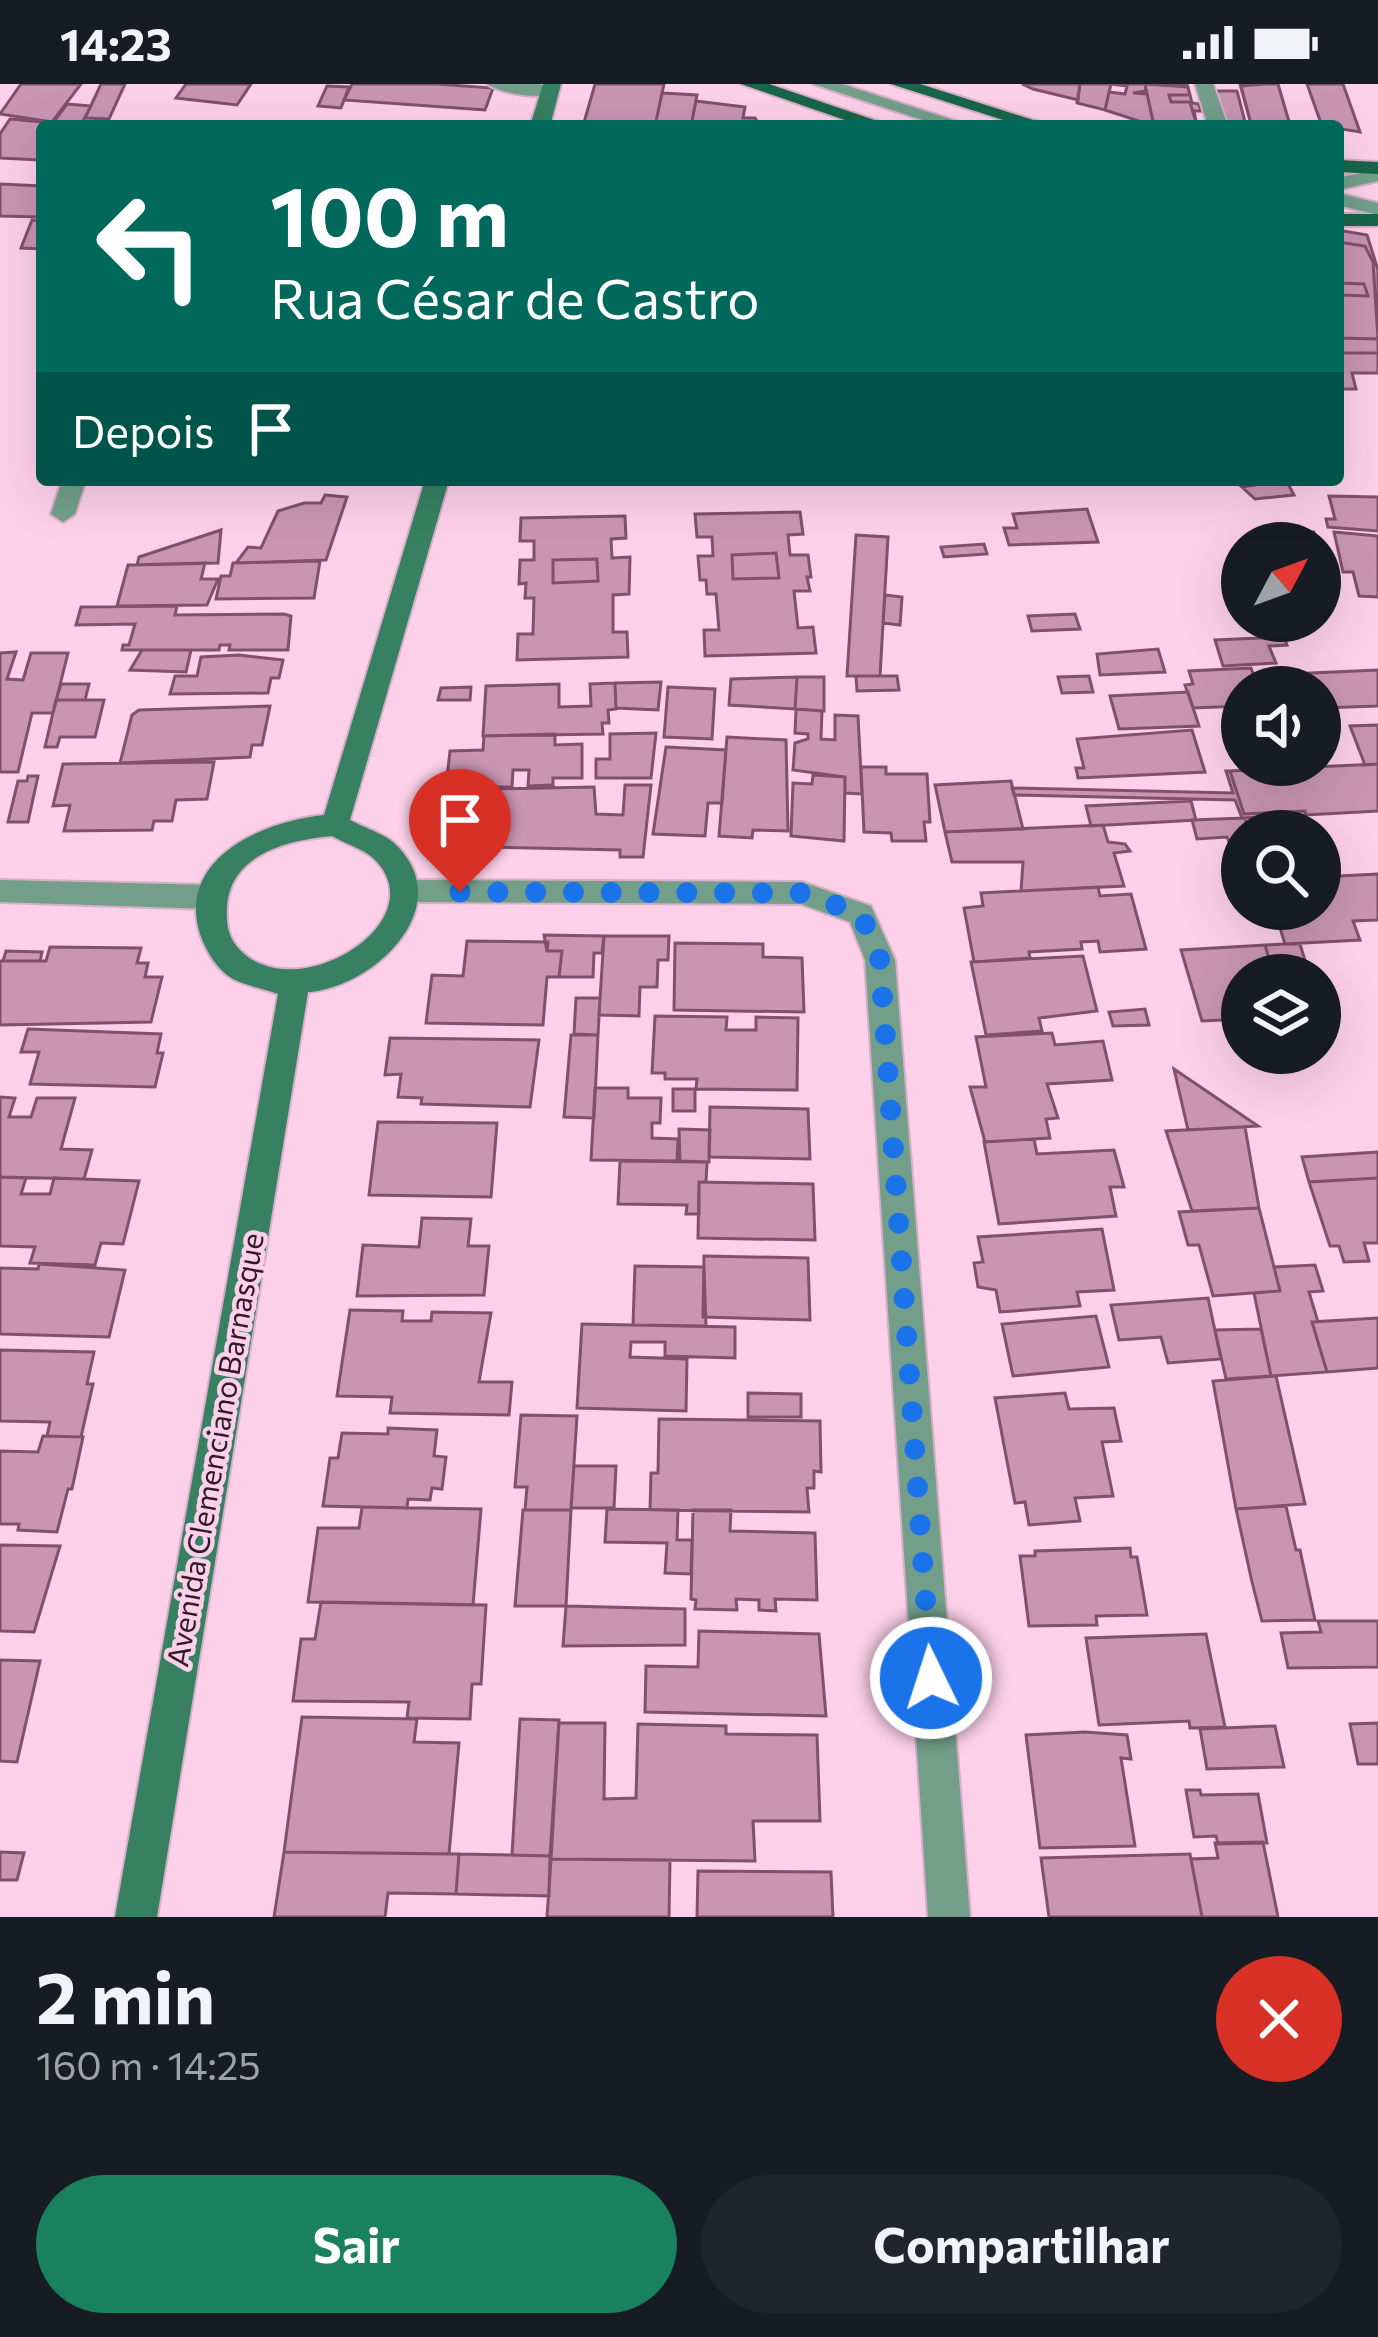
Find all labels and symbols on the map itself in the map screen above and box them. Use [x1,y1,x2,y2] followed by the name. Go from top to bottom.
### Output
[1221,522,1341,642] north arrow
[409,769,511,892] pin
[157,1230,270,1669] street label: Avenida Clemenciano Barnasque
[868,1615,994,1741] position arrow

